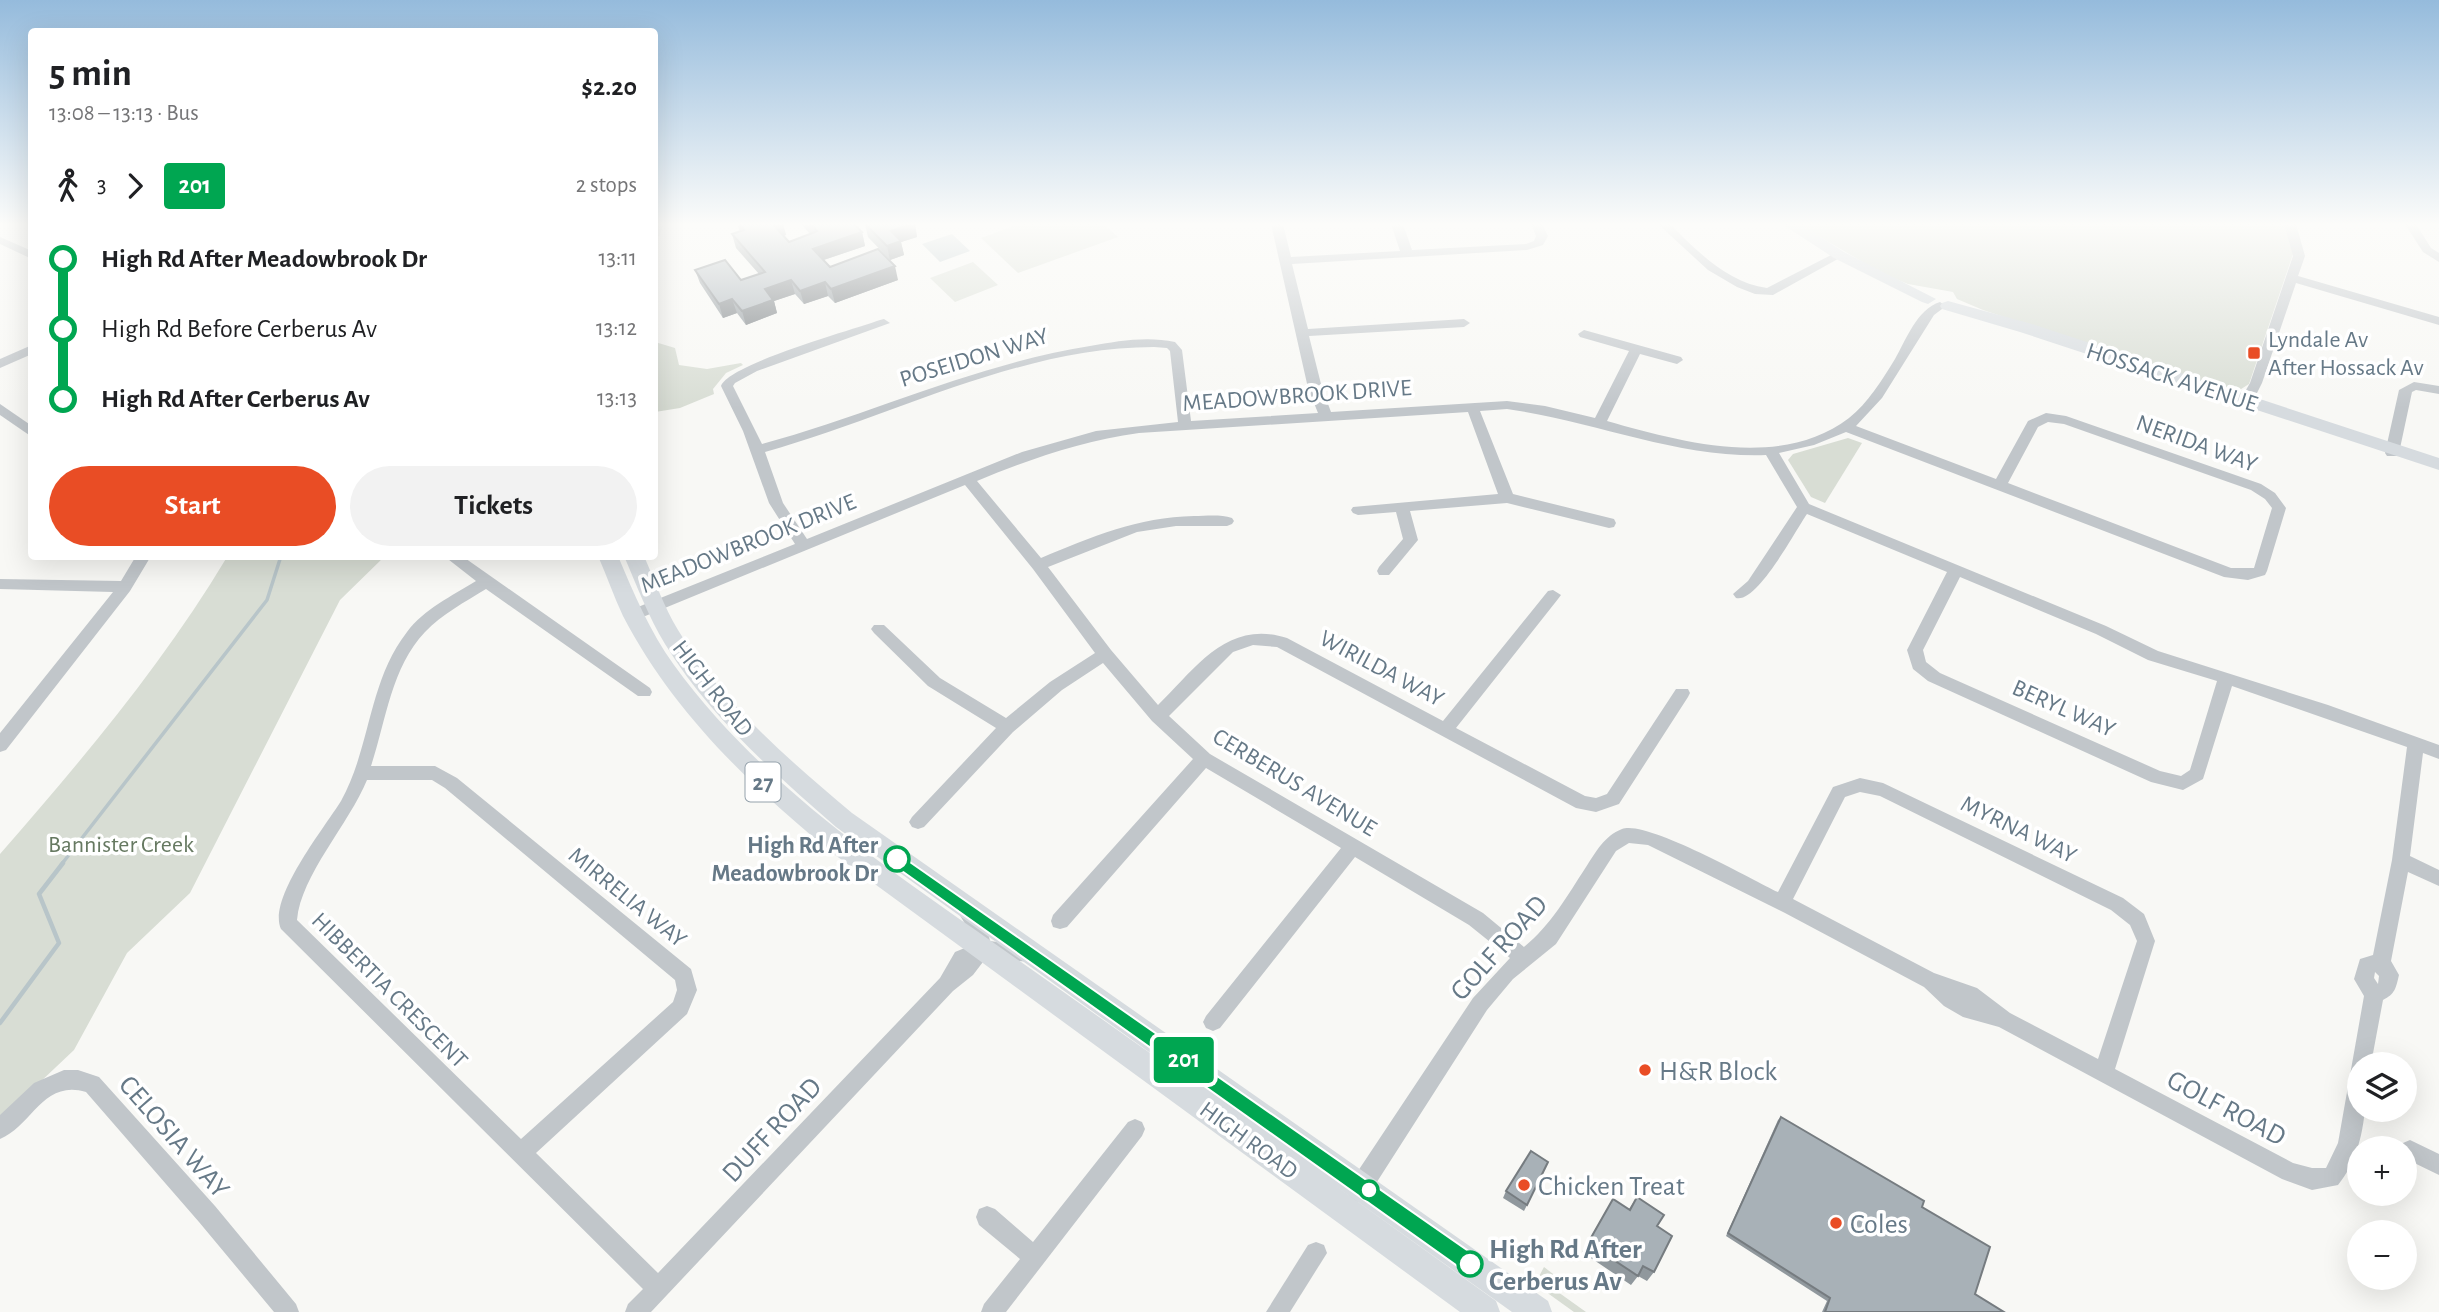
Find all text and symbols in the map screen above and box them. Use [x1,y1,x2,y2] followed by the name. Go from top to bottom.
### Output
[49,55,132,93] text: 5 min
[581,74,637,100] text: $2.20
[49,102,199,125] text: 13:08 – 13:13 · Bus
[49,167,87,205] icon: walk
[116,167,154,205] icon: forward
[97,174,106,197] text: 3
[178,174,211,198] text: 201
[576,174,637,197] text: 2 stops
[101,246,427,272] text: High Rd After Meadowbrook Dr
[599,247,637,270] text: 13:11
[101,316,377,342] text: High Rd Before Cerberus Av
[596,317,637,340] text: 13:12
[897,324,1052,392] street label: POSEIDON WAY
[2268,328,2424,380] place label: Lyndale Av After Hossack Av
[2083,339,2261,417] street label: HOSSACK AVENUE
[2246,345,2262,361] marker: Lyndale Av After Hossack Av
[1182,376,1413,416] street label: MEADOWBROOK DRIVE
[101,386,370,412] text: High Rd After Cerberus Av
[597,387,637,410] text: 13:13
[2133,411,2261,477] street label: NERIDA WAY
[49,466,336,546] button: Start
[350,466,637,546] button: Tickets
[637,490,860,598] street label: MEADOWBROOK DRIVE
[1315,626,1448,712] street label: WIRILDA WAY
[667,636,757,741] street label: HIGH ROAD
[2008,676,2119,742] street label: BERYL WAY
[1208,725,1381,841] street label: CERBERUS AVENUE
[746,762,780,802] road number: 27
[1957,792,2080,868] street label: MYRNA WAY
[48,833,194,857] park label: Bannister Creek
[711,834,879,886] place label: High Rd After Meadowbrook Dr
[564,843,691,953] street label: MIRRELIA WAY
[884,846,910,872] marker: High Rd After Meadowbrook Dr
[1446,891,1553,1006] street label: GOLF ROAD
[307,908,472,1073] street label: HIBBERTIA CRESCENT
[1144,1037,1224,1083] line badge: 201
[1168,1048,1200,1072] text: 201
[2347,1052,2417,1290] map controls
[2347,1052,2417,1122] button: layers
[1659,1058,1777,1086] place label: H&R Block
[1637,1062,1653,1078] marker: H&R Block
[2162,1066,2290,1152] street label: GOLF ROAD
[113,1071,234,1204] street label: CELOSIA WAY
[717,1073,828,1188] street label: DUFF ROAD
[1195,1097,1302,1184] street label: HIGH ROAD
[2347,1136,2417,1206] button: +
[1538,1173,1685,1201] place label: Chicken Treat
[1516,1177,1532,1193] marker: Chicken Treat
[1359,1180,1379,1200] unlabelled marker
[1850,1211,1908,1239] place label: Coles
[1828,1215,1844,1231] marker: Coles
[2347,1220,2417,1290] button: −
[1489,1236,1642,1296] place label: High Rd After Cerberus Av
[1457,1251,1483,1277] marker: High Rd After Cerberus Av

